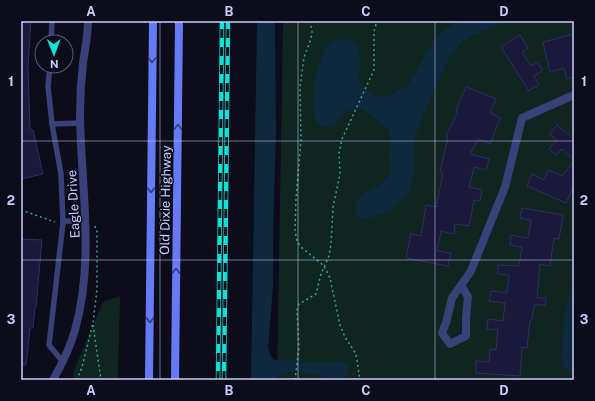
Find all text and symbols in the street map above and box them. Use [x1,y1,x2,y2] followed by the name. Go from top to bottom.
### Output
[86,4,96,19] text: A
[225,4,234,19] text: B
[361,4,371,19] text: C
[499,4,509,19] text: D
[34,34,74,74] north arrow
[148,57,157,63] one-way arrow
[50,58,59,70] text: N
[8,74,14,89] text: 1
[581,74,587,89] text: 1
[174,124,182,130] one-way arrow
[157,145,174,255] street label: Old Dixie Highway
[64,169,83,239] street label: Eagle Drive
[147,187,155,193] one-way arrow
[7,193,15,208] text: 2
[580,193,588,208] text: 2
[172,268,180,274] one-way arrow
[7,312,16,327] text: 3
[580,312,589,327] text: 3
[146,317,154,323] one-way arrow
[86,383,96,398] text: A
[225,383,234,398] text: B
[361,383,371,398] text: C
[499,383,509,398] text: D

